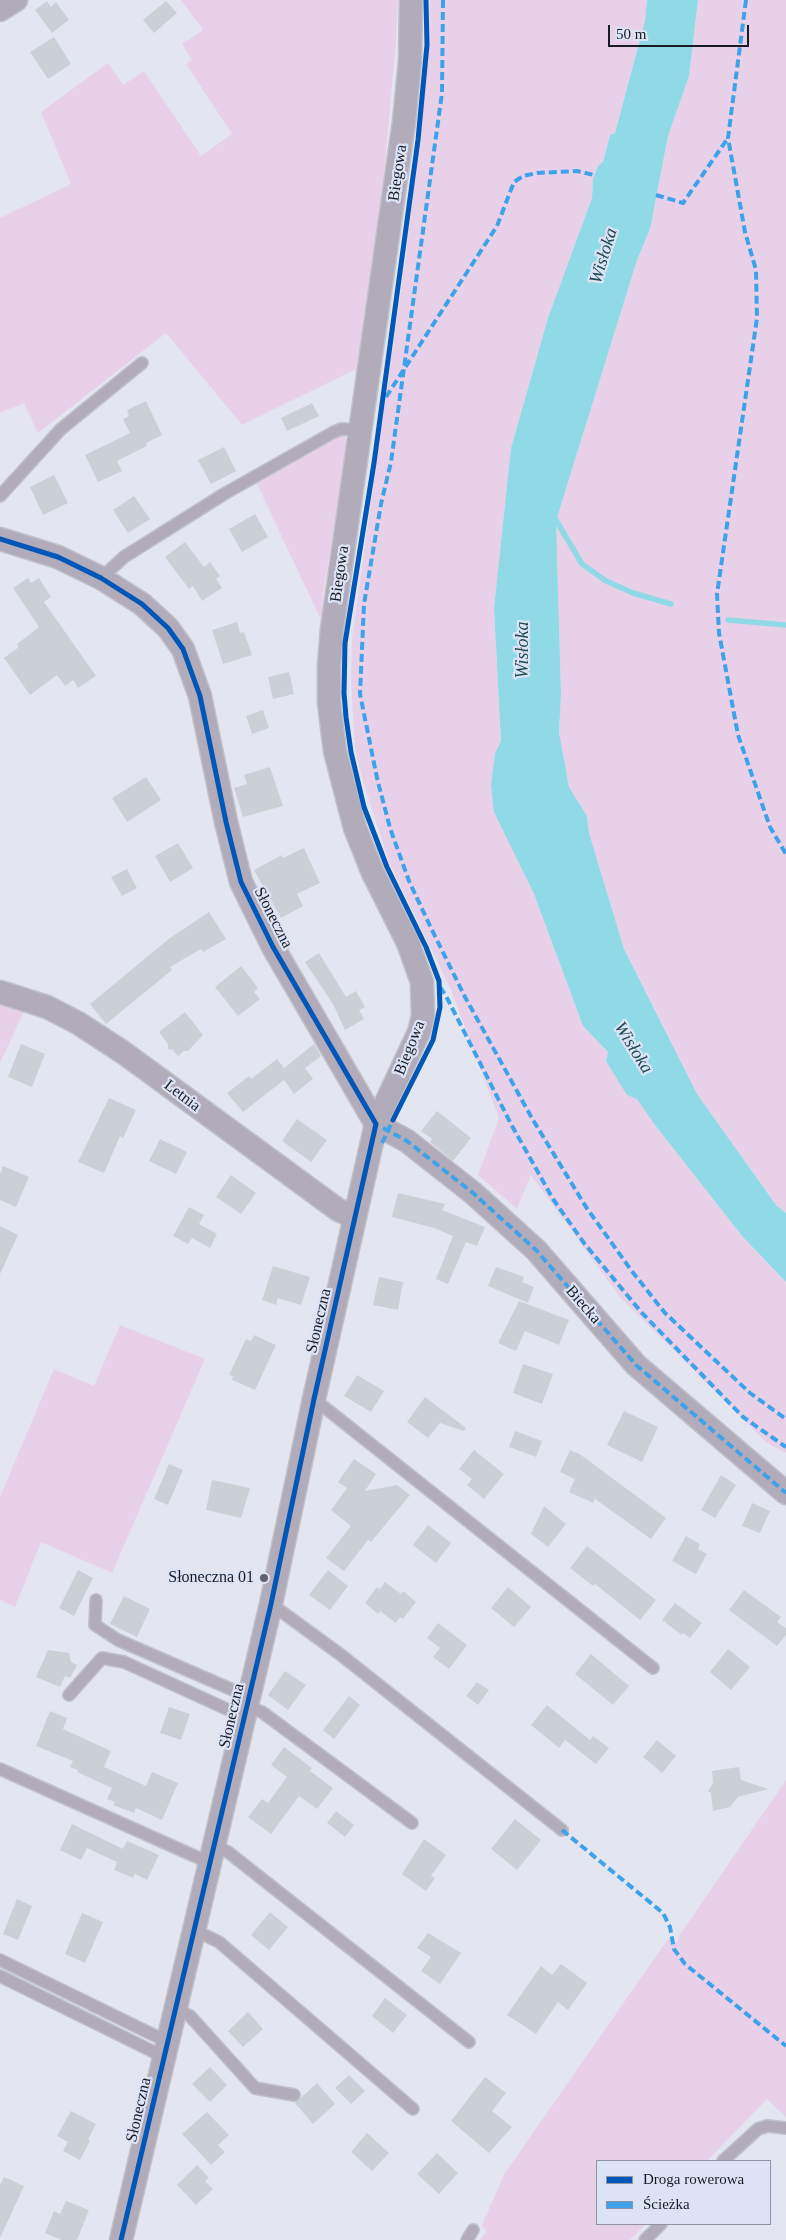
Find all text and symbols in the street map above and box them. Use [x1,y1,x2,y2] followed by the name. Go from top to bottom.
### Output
[611,15,752,47] scale bar
[616,26,646,42] text: 50 m
[385,144,411,202] street label: Biegowa
[585,226,623,286] water label: Wisłoka
[327,545,353,603] street label: Biegowa
[512,622,534,678] water label: Wisłoka
[250,884,296,952] street label: Słoneczna
[390,1018,430,1078] street label: Biegowa
[609,1018,657,1078] water label: Wisłoka
[160,1076,204,1116] street label: Letnia
[561,1282,605,1328] street label: Biecka
[302,1287,336,1355] street label: Słoneczna
[168,1568,254,1588] place label: Słoneczna 01
[258,1572,270,1584] marker: Słoneczna 01
[215,1682,249,1750] street label: Słoneczna
[122,2076,156,2144] street label: Słoneczna
[596,2160,771,2225] legend
[643,2171,744,2187] text: Droga rowerowa
[643,2196,690,2212] text: Ścieżka

